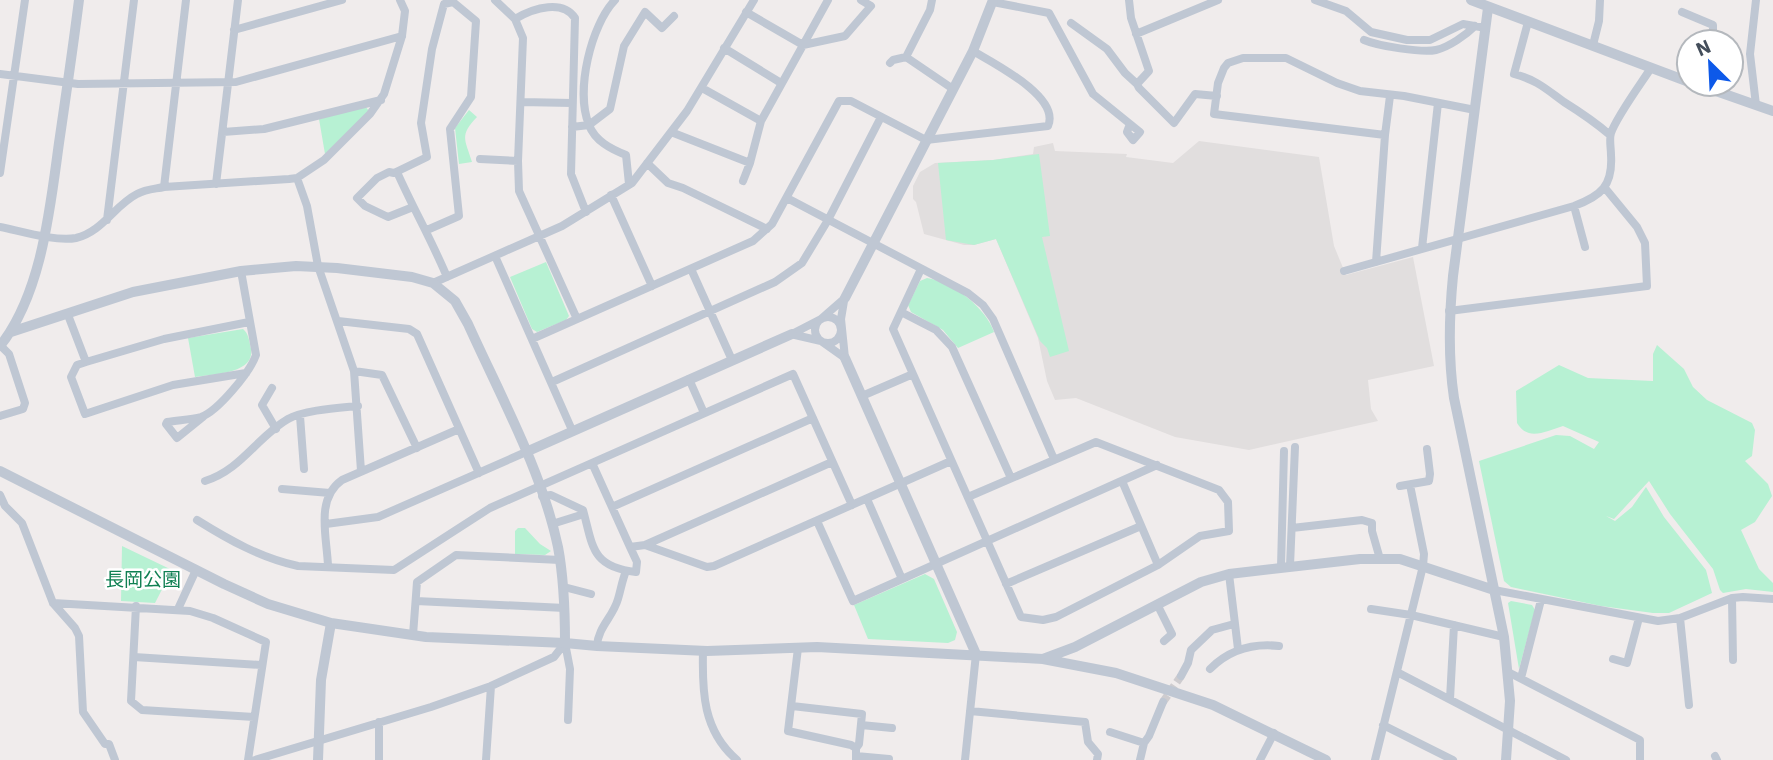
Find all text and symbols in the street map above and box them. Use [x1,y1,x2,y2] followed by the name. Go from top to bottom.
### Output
[1675,28,1745,98] north arrow
[1692,34,1714,61] text: N
[105,567,181,591] park label: 長岡公園

